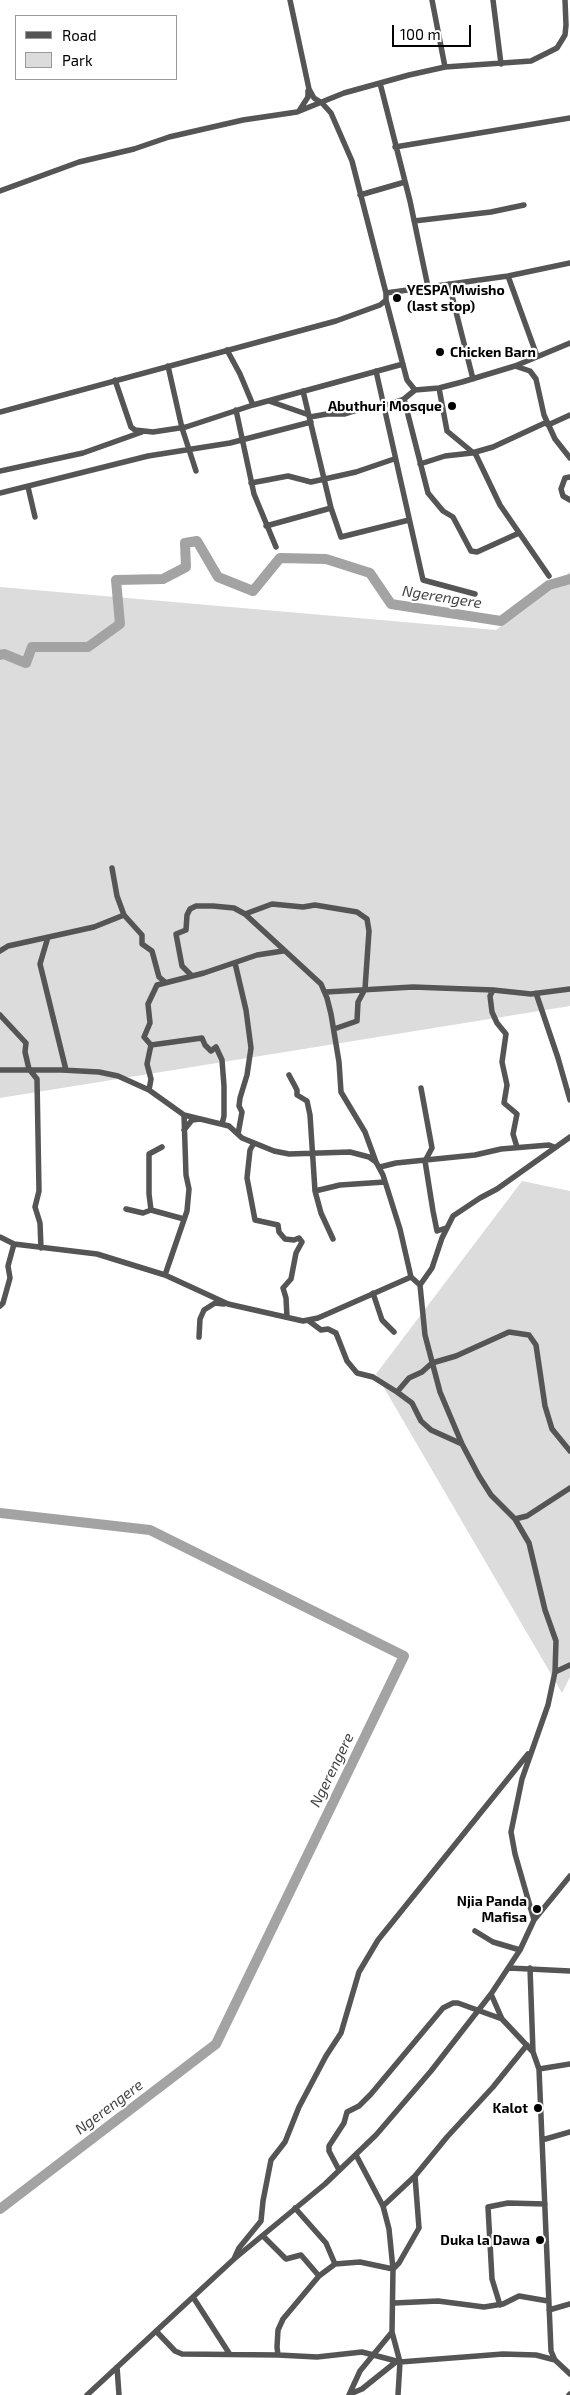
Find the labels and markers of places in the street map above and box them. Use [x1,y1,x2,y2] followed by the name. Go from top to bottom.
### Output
[407,282,505,314] place label: YESPA Mwisho (last stop)
[391,292,403,304] marker: YESPA Mwisho (last stop)
[450,344,536,360] place label: Chicken Barn
[434,346,446,358] marker: Chicken Barn
[328,398,442,414] place label: Abuthuri Mosque
[446,400,458,412] marker: Abuthuri Mosque
[457,1893,527,1925] place label: Njia Panda Mafisa
[531,1903,543,1915] marker: Njia Panda Mafisa
[493,2100,528,2116] place label: Kalot
[532,2102,544,2114] marker: Kalot
[440,2232,530,2248] place label: Duka la Dawa
[534,2234,546,2246] marker: Duka la Dawa

